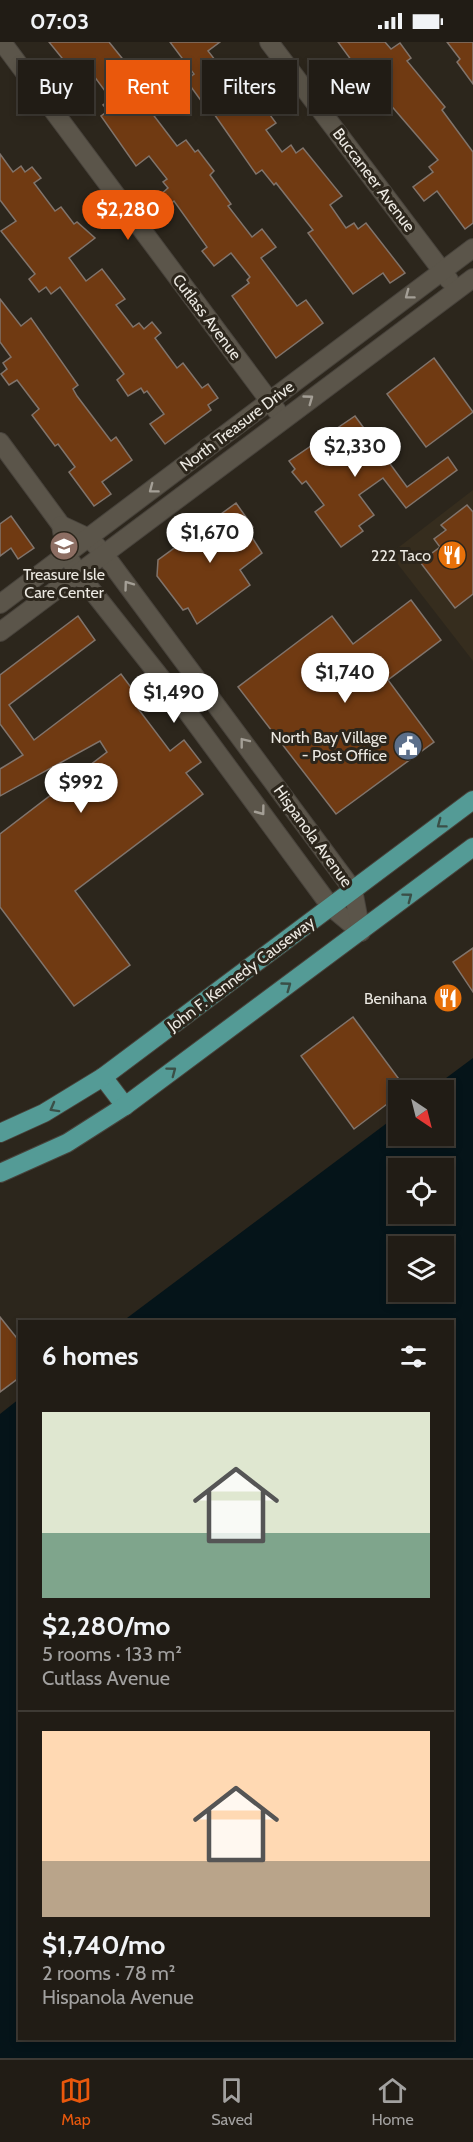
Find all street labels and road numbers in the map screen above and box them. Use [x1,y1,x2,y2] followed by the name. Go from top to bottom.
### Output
[329,124,419,236] street label: Buccaneer Avenue
[169,270,245,364] street label: Cutlass Avenue
[176,377,298,475] street label: North Treasure Drive
[270,781,356,891] street label: Hispanola Avenue
[163,913,318,1036] street label: John F. Kennedy Causeway

